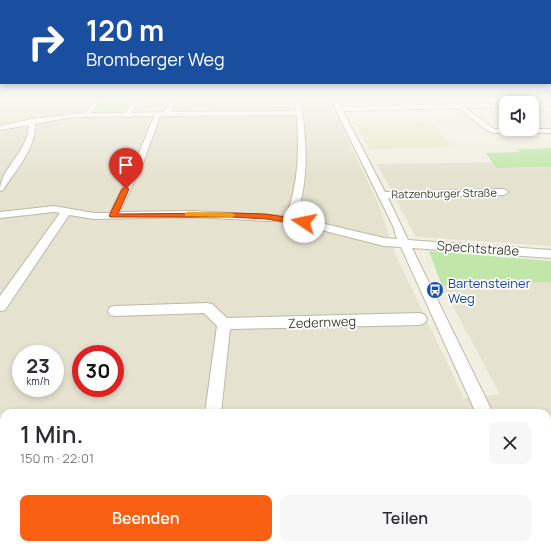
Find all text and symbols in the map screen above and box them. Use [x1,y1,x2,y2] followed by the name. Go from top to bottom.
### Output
[86,11,164,49] text: 120 m
[20,16,72,68] icon: right
[86,47,225,71] text: Bromberger Weg
[499,96,539,136] map controls
[499,96,539,136] button: sound
[109,148,143,189] pin
[115,154,137,176] icon: arrive
[391,185,497,201] street label: Ratzenburger Straße
[283,201,325,243] position arrow
[436,236,520,260] street label: Spechtstraße
[448,274,531,307] place label: Bartensteiner Weg
[425,280,445,300] bus stop icon: Bartensteiner Weg
[288,312,356,332] street label: Zedernweg
[72,345,124,397] speed limit sign: 30
[26,352,50,379] text: 23
[26,374,50,388] text: km/h
[20,417,83,450] text: 1 Min.
[489,422,531,464] button: close
[20,449,94,467] text: 150 m · 22:01
[20,495,272,541] button: Beenden
[280,495,531,541] button: Teilen

